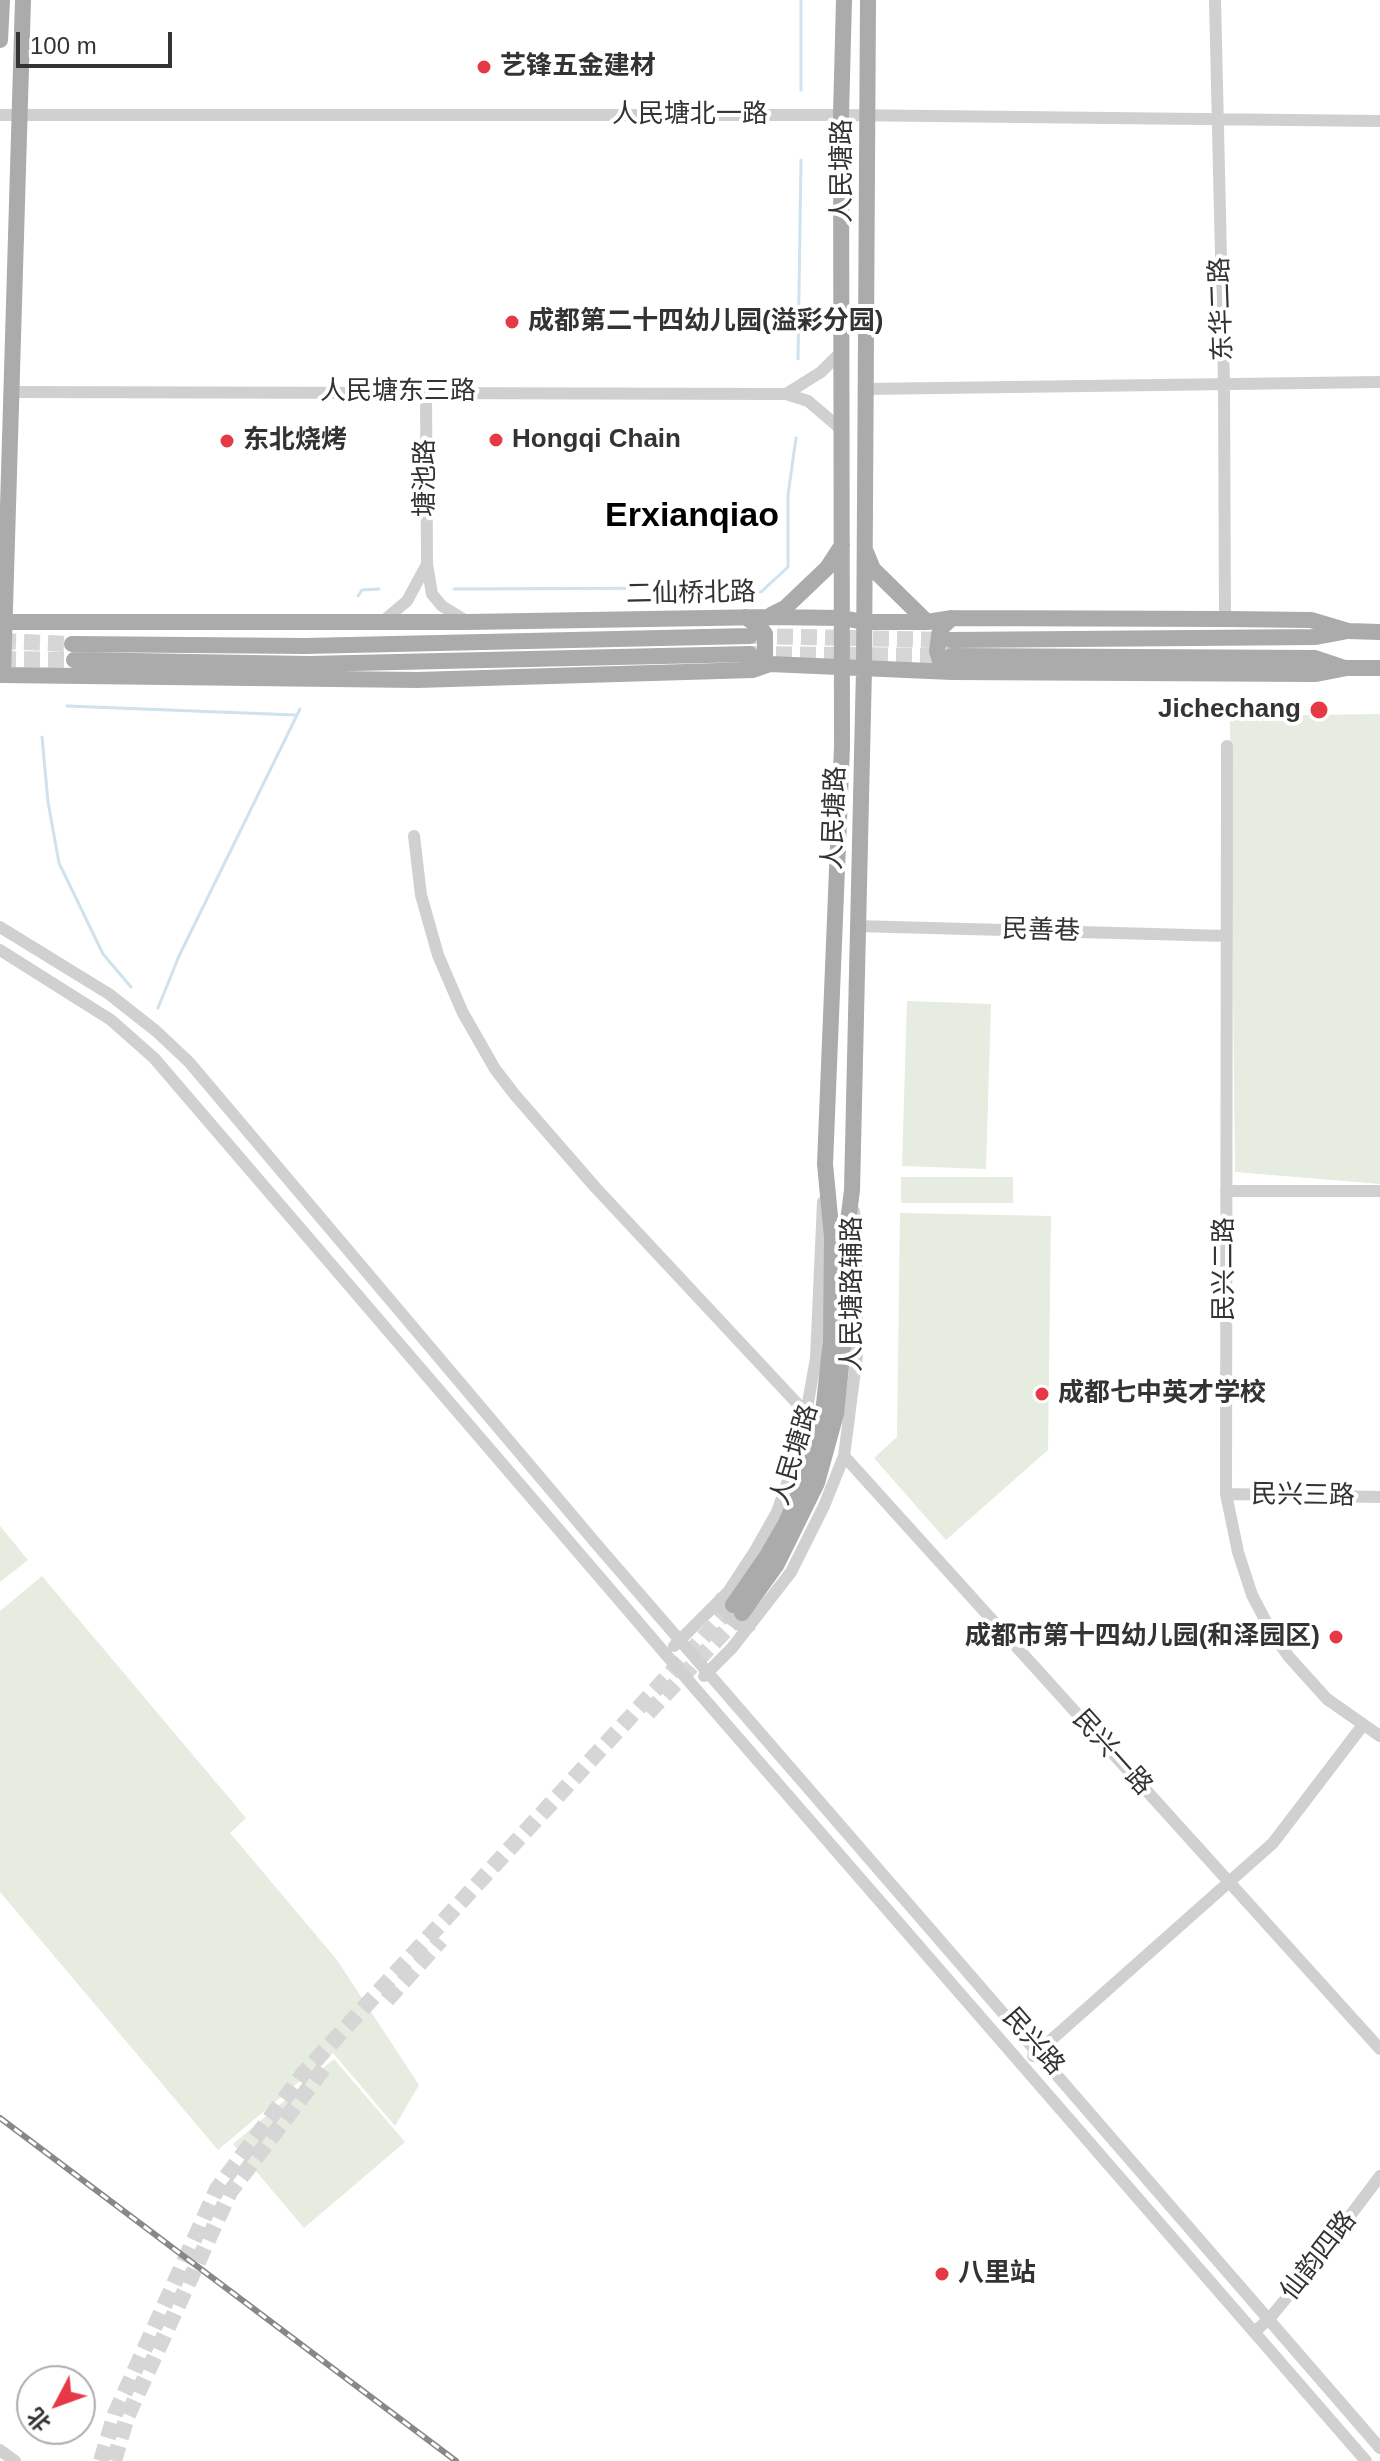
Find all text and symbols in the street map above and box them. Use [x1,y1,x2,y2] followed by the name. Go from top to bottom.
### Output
[20,16,176,66] scale bar
[30,32,97,59] text: 100 m
[500,51,656,83] place label: 艺锋五金建材
[475,58,493,76] marker: 艺锋五金建材
[612,99,768,131] street label: 人民塘北一路
[827,119,859,223] street label: 人民塘路
[1205,256,1239,362] street label: 东华二路
[528,306,883,338] place label: 成都第二十四幼儿园(溢彩分园)
[503,313,521,331] marker: 成都第二十四幼儿园(溢彩分园)
[320,376,476,408] street label: 人民塘东三路
[512,424,681,456] place label: Hongqi Chain
[243,425,347,457] place label: 东北烧烤
[487,431,505,449] marker: Hongqi Chain
[218,432,236,450] marker: 东北烧烤
[410,439,442,517] street label: 塘池路
[605,497,779,537] district label: Erxianqiao
[626,577,756,611] street label: 二仙桥北路
[1158,694,1301,726] place label: Jichechang
[1308,699,1330,721] marker: Jichechang
[818,765,852,871] street label: 人民塘路
[1001,914,1081,948] street label: 民善巷
[837,1216,869,1372] street label: 人民塘路辅路
[1209,1217,1241,1321] street label: 民兴二路
[1058,1378,1266,1410] place label: 成都七中英才学校
[1033,1385,1051,1403] marker: 成都七中英才学校
[765,1401,825,1509] street label: 人民塘路
[1251,1479,1355,1513] street label: 民兴三路
[965,1621,1320,1653] place label: 成都市第十四幼儿园(和泽园区)
[1327,1628,1345,1646] marker: 成都市第十四幼儿园(和泽园区)
[1066,1704,1158,1802] street label: 民兴一路
[996,2002,1070,2082] street label: 民兴路
[1275,2205,1363,2307] street label: 仙韵四路
[958,2258,1036,2290] place label: 八里站
[933,2265,951,2283] marker: 八里站
[16,2365,96,2445] north arrow
[22,2403,56,2436] text: 北

